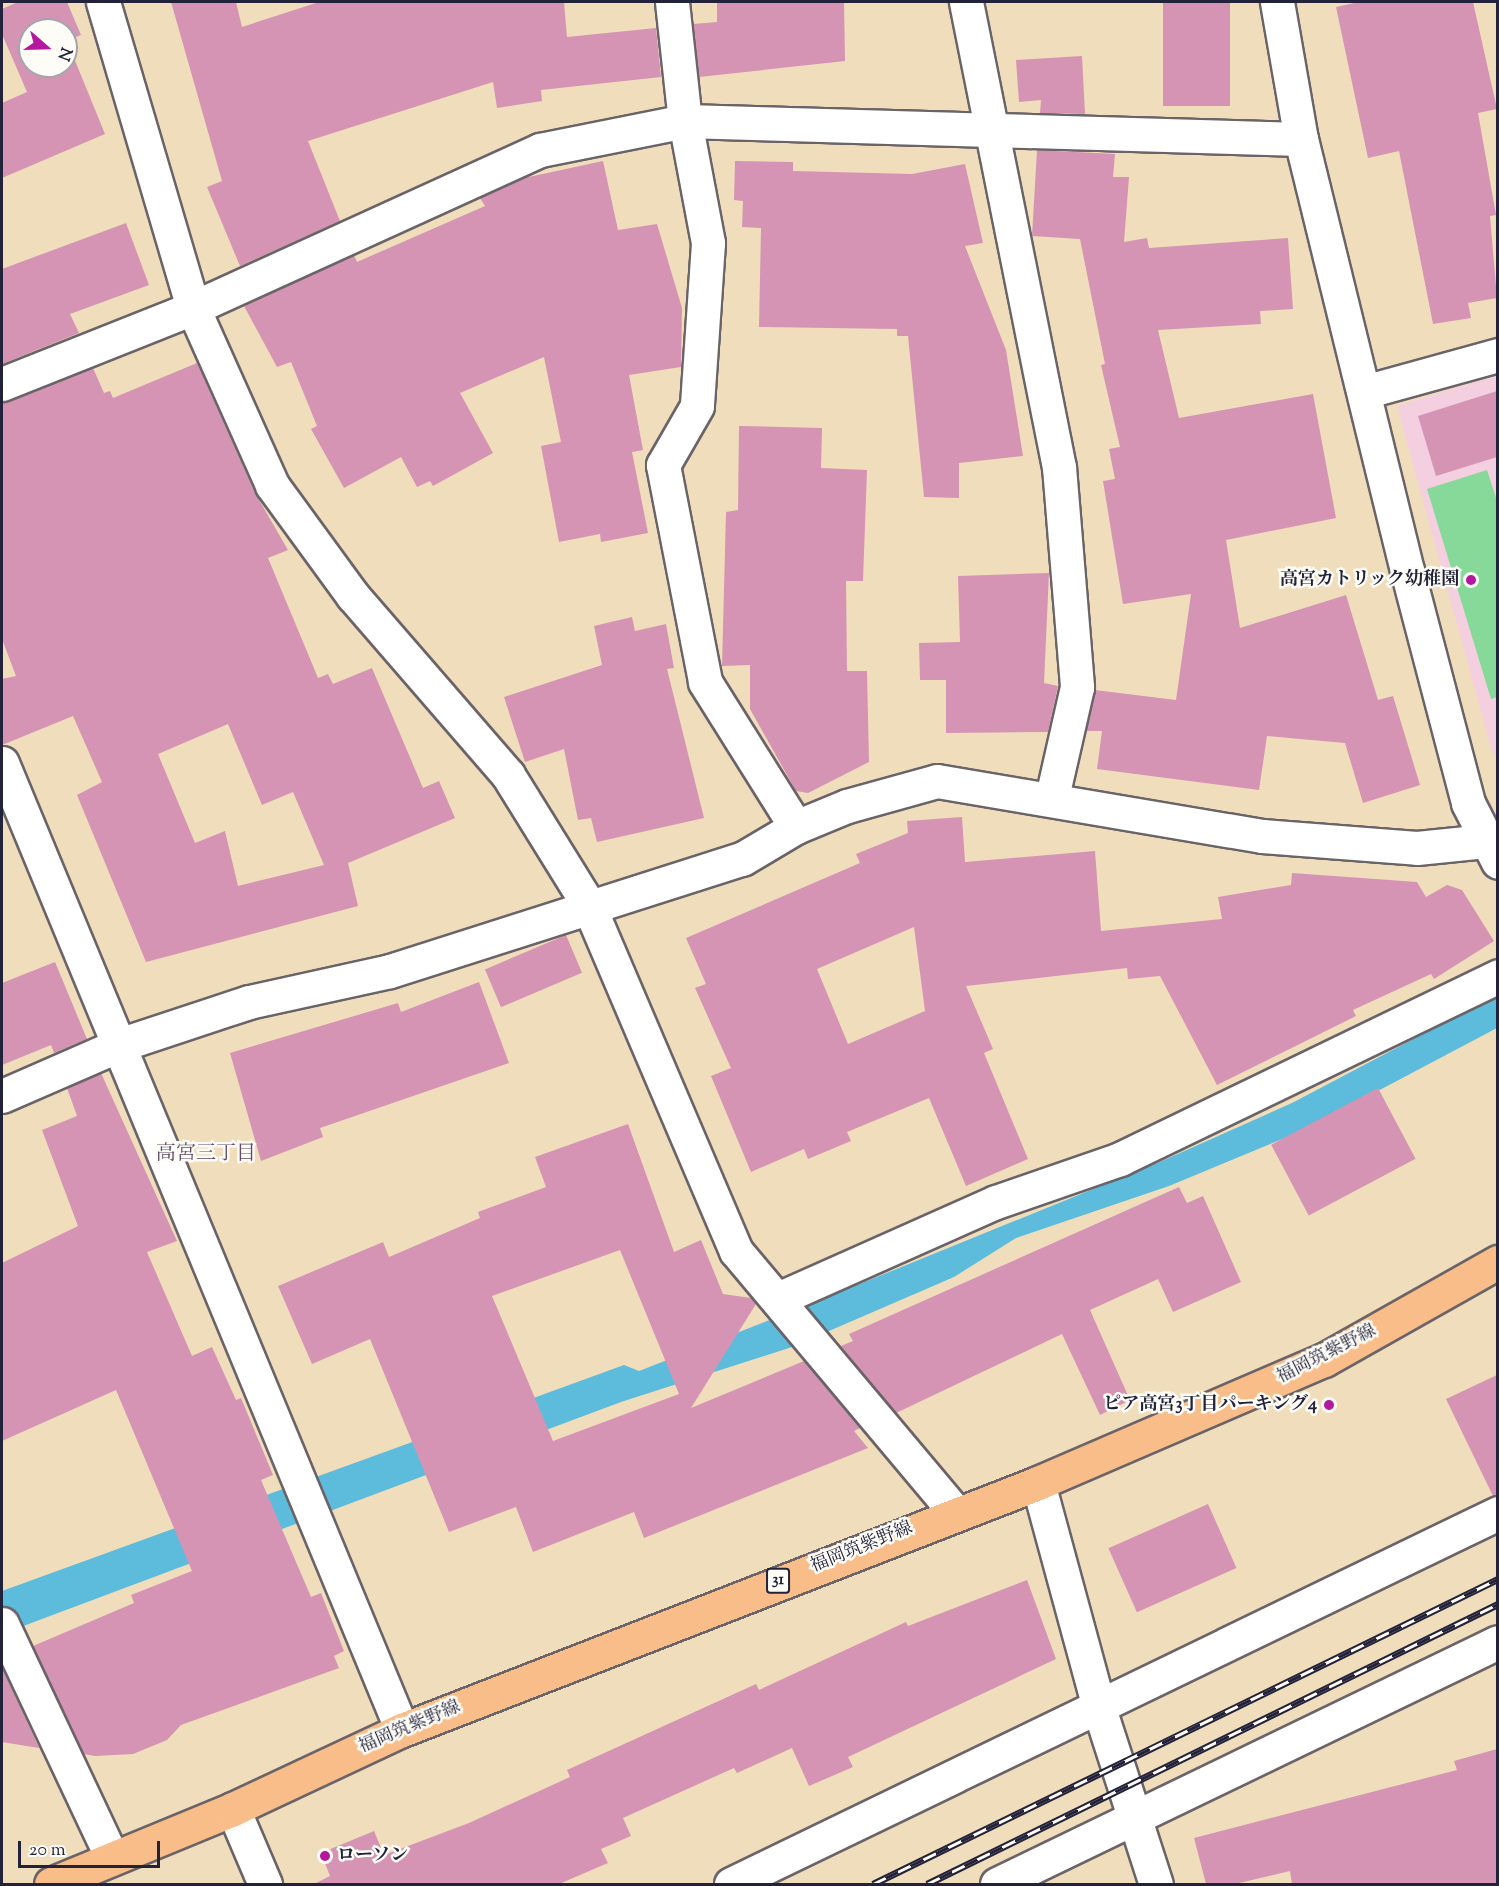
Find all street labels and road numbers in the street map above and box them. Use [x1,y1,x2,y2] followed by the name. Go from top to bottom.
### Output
[1274,1321,1380,1389] street label: 福岡筑紫野線
[808,1518,916,1578] street label: 福岡筑紫野線
[766,1568,790,1594] road number: 31
[356,1697,464,1759] street label: 福岡筑紫野線

